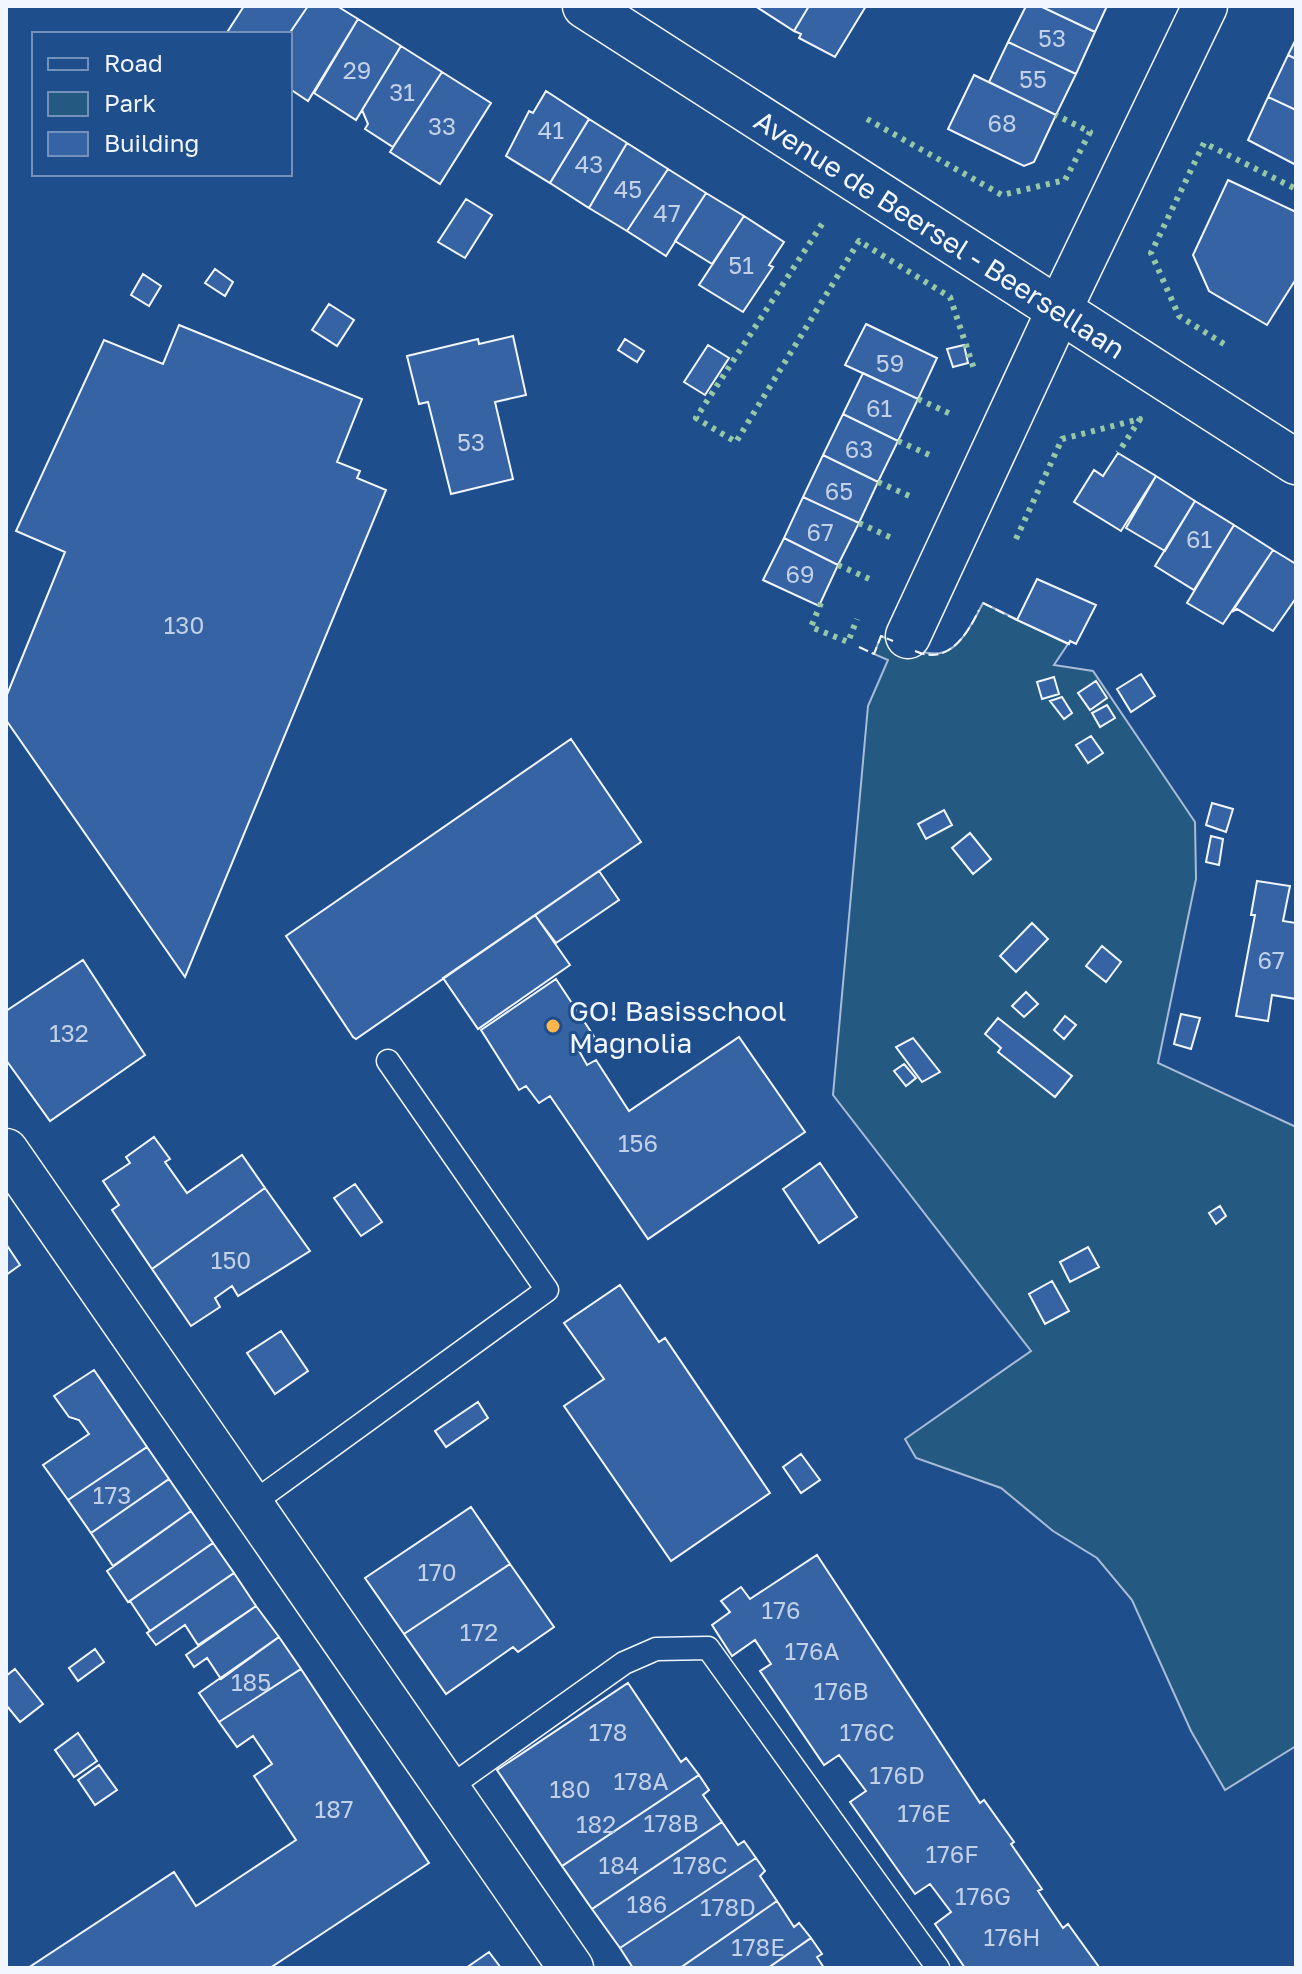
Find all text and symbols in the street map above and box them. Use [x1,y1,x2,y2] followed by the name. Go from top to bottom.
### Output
[1038,23,1066,52] house number: 53
[32,32,292,176] legend
[104,48,163,77] text: Road
[343,55,371,84] house number: 29
[1019,64,1047,93] house number: 55
[389,77,415,106] house number: 31
[104,88,156,117] text: Park
[749,103,1132,365] street label: Avenue de Beersel - Beersellaan
[987,108,1017,137] house number: 68
[428,111,456,140] house number: 33
[538,115,564,144] house number: 41
[104,128,199,157] text: Building
[575,149,603,178] house number: 43
[614,174,642,203] house number: 45
[653,198,681,227] house number: 47
[728,250,754,279] house number: 51
[876,348,904,377] house number: 59
[866,393,892,422] house number: 61
[457,427,485,456] house number: 53
[845,434,873,463] house number: 63
[825,476,853,505] house number: 65
[806,517,834,546] house number: 67
[1186,524,1212,553] house number: 61
[785,559,815,588] house number: 69
[164,610,204,639] house number: 130
[1257,945,1285,974] house number: 67
[569,994,787,1059] place label: GO! Basisschool Magnolia
[544,1017,562,1035] marker: GO! Basisschool Magnolia
[49,1018,89,1047] house number: 132
[618,1128,658,1157] house number: 156
[211,1245,251,1274] house number: 150
[93,1480,131,1509] house number: 173
[417,1557,457,1586] house number: 170
[762,1595,800,1624] house number: 176
[460,1617,498,1646] house number: 172
[785,1636,839,1665] house number: 176A
[231,1667,271,1696] house number: 185
[814,1676,868,1705] house number: 176B
[589,1717,628,1746] house number: 178
[839,1717,895,1746] house number: 176C
[869,1760,925,1789] house number: 176D
[613,1766,669,1795] house number: 178A
[549,1774,591,1803] house number: 180
[315,1794,354,1823] house number: 187
[897,1798,951,1827] house number: 176E
[643,1808,699,1837] house number: 178B
[576,1809,616,1838] house number: 182
[925,1839,979,1868] house number: 176F
[599,1850,639,1879] house number: 184
[672,1850,728,1879] house number: 178C
[955,1881,1011,1910] house number: 176G
[627,1889,667,1918] house number: 186
[700,1892,756,1921] house number: 178D
[983,1922,1041,1951] house number: 176H
[731,1932,785,1961] house number: 178E

